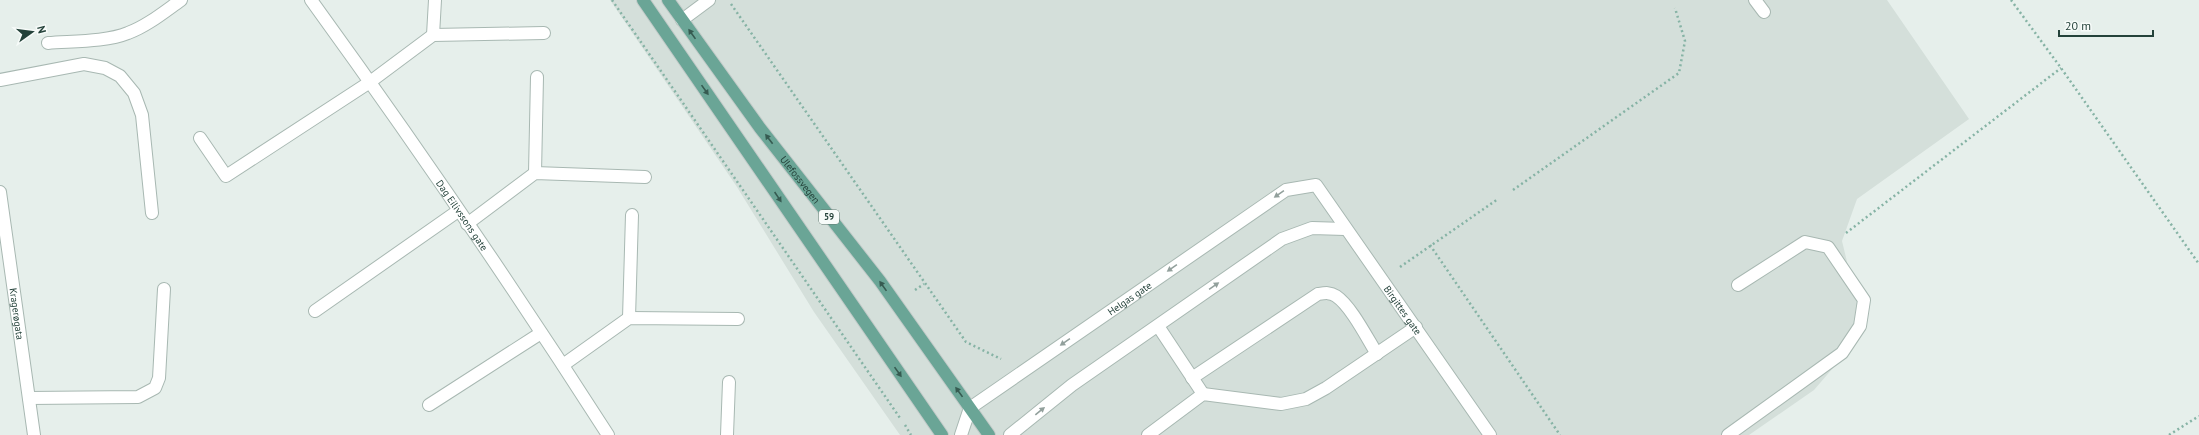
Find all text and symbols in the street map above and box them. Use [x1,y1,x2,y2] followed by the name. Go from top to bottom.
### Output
[12,12,52,52] north arrow
[2059,12,2153,38] scale bar
[2065,18,2091,33] text: 20 m
[34,24,49,35] text: N
[688,29,696,39] one-way arrow
[701,84,709,95] one-way arrow
[764,134,773,145] one-way arrow
[777,153,823,206] street label: Ulefossvegen
[433,177,491,253] street label: Dag Eilivssons gate
[1274,190,1284,198] one-way arrow
[774,192,782,202] one-way arrow
[819,210,839,224] road number: 59
[1167,264,1177,272] one-way arrow
[1105,279,1154,318] street label: Helgas gate
[879,281,887,291] one-way arrow
[1209,282,1220,290] one-way arrow
[1381,283,1424,337] street label: Birgittes gate
[6,287,27,341] street label: Kragerøgata
[1060,338,1070,346] one-way arrow
[894,366,902,377] one-way arrow
[955,386,963,397] one-way arrow
[1035,406,1046,415] one-way arrow

